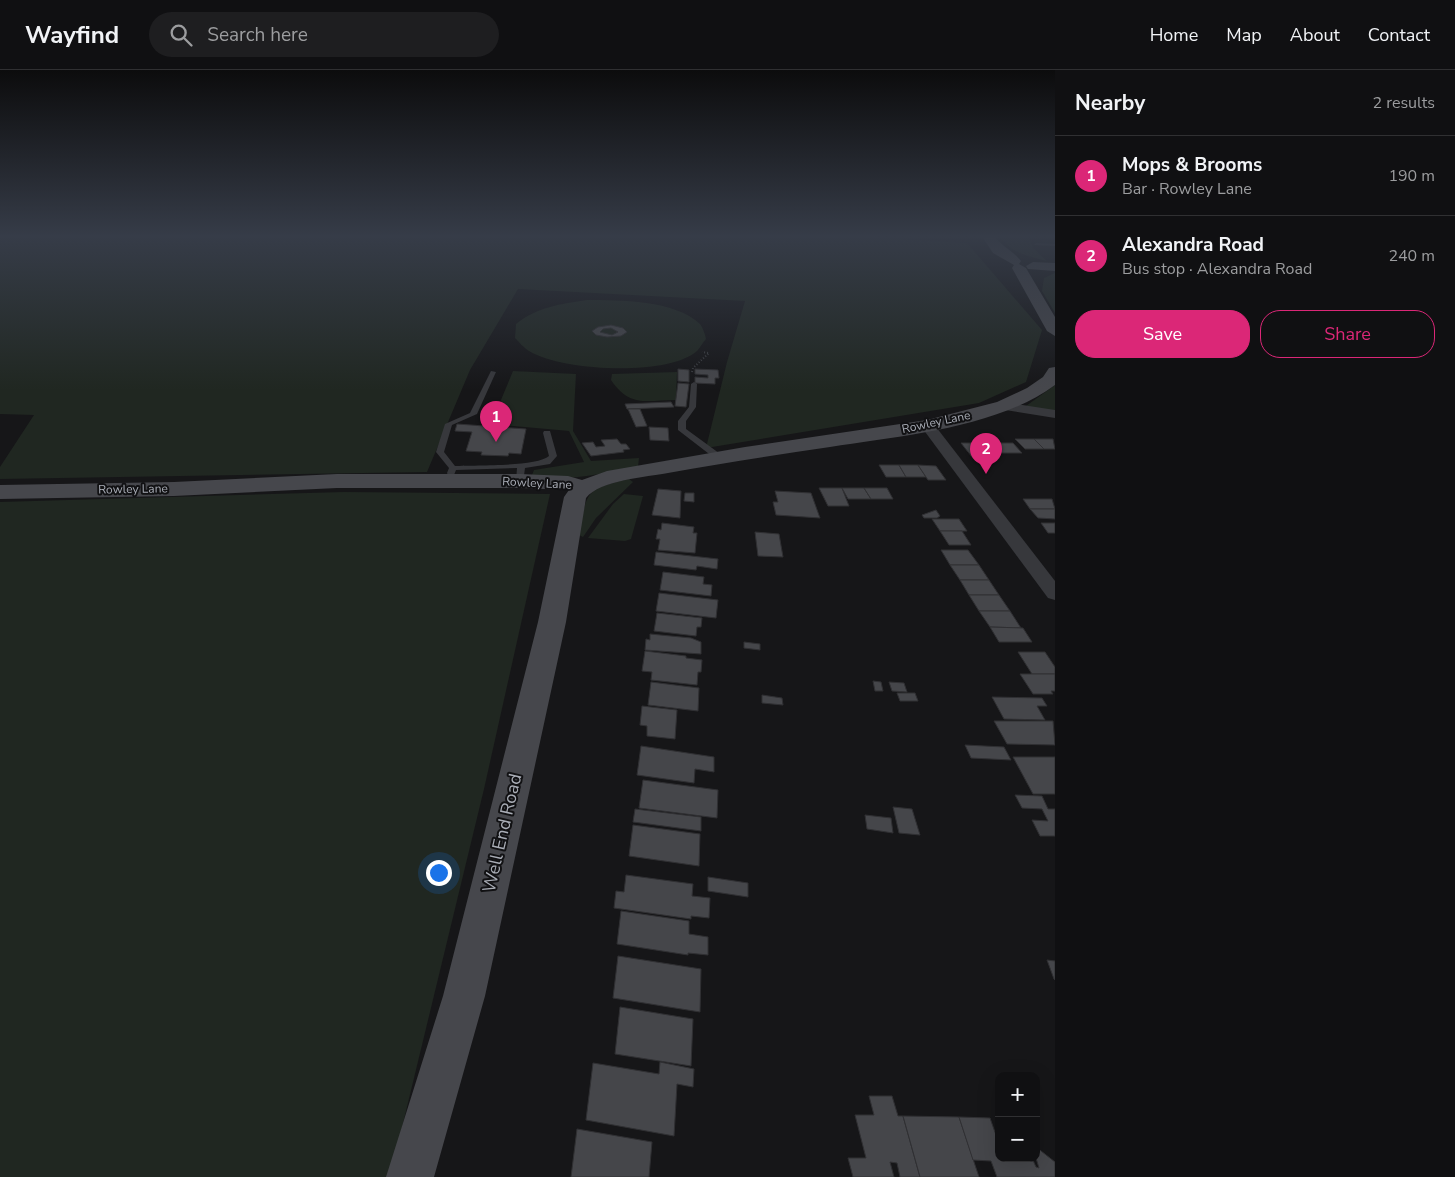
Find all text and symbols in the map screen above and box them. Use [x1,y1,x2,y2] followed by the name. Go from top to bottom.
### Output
[149,12,499,57] search box
[25,19,119,51] text: Wayfind
[167,21,195,49] icon: search
[207,22,308,48] text: Search here
[1150,23,1198,47] text: Home
[1226,23,1262,47] text: Map
[1290,23,1340,47] text: About
[1368,23,1430,47] text: Contact
[1075,89,1145,117] text: Nearby
[1373,92,1435,114] text: 2 results
[1122,152,1262,178] text: Mops & Brooms
[1086,165,1096,187] text: 1
[1388,165,1435,187] text: 190 m
[1122,178,1252,200] text: Bar · Rowley Lane
[1122,232,1264,258] text: Alexandra Road
[1086,245,1096,267] text: 2
[1388,245,1435,267] text: 240 m
[1122,258,1312,280] text: Bus stop · Alexandra Road
[1075,310,1250,358] button: Save
[1260,310,1435,358] button: Share
[480,401,512,442] pin: 1
[900,407,972,437] street label: Rowley Lane
[970,433,1002,474] pin: 2
[502,473,572,493] street label: Rowley Lane
[98,480,168,498] street label: Rowley Lane
[477,771,527,895] street label: Well End Road
[426,860,452,886] your location
[995,1072,1040,1162] map controls
[995,1072,1040,1117] button: +
[995,1117,1040,1162] button: −

